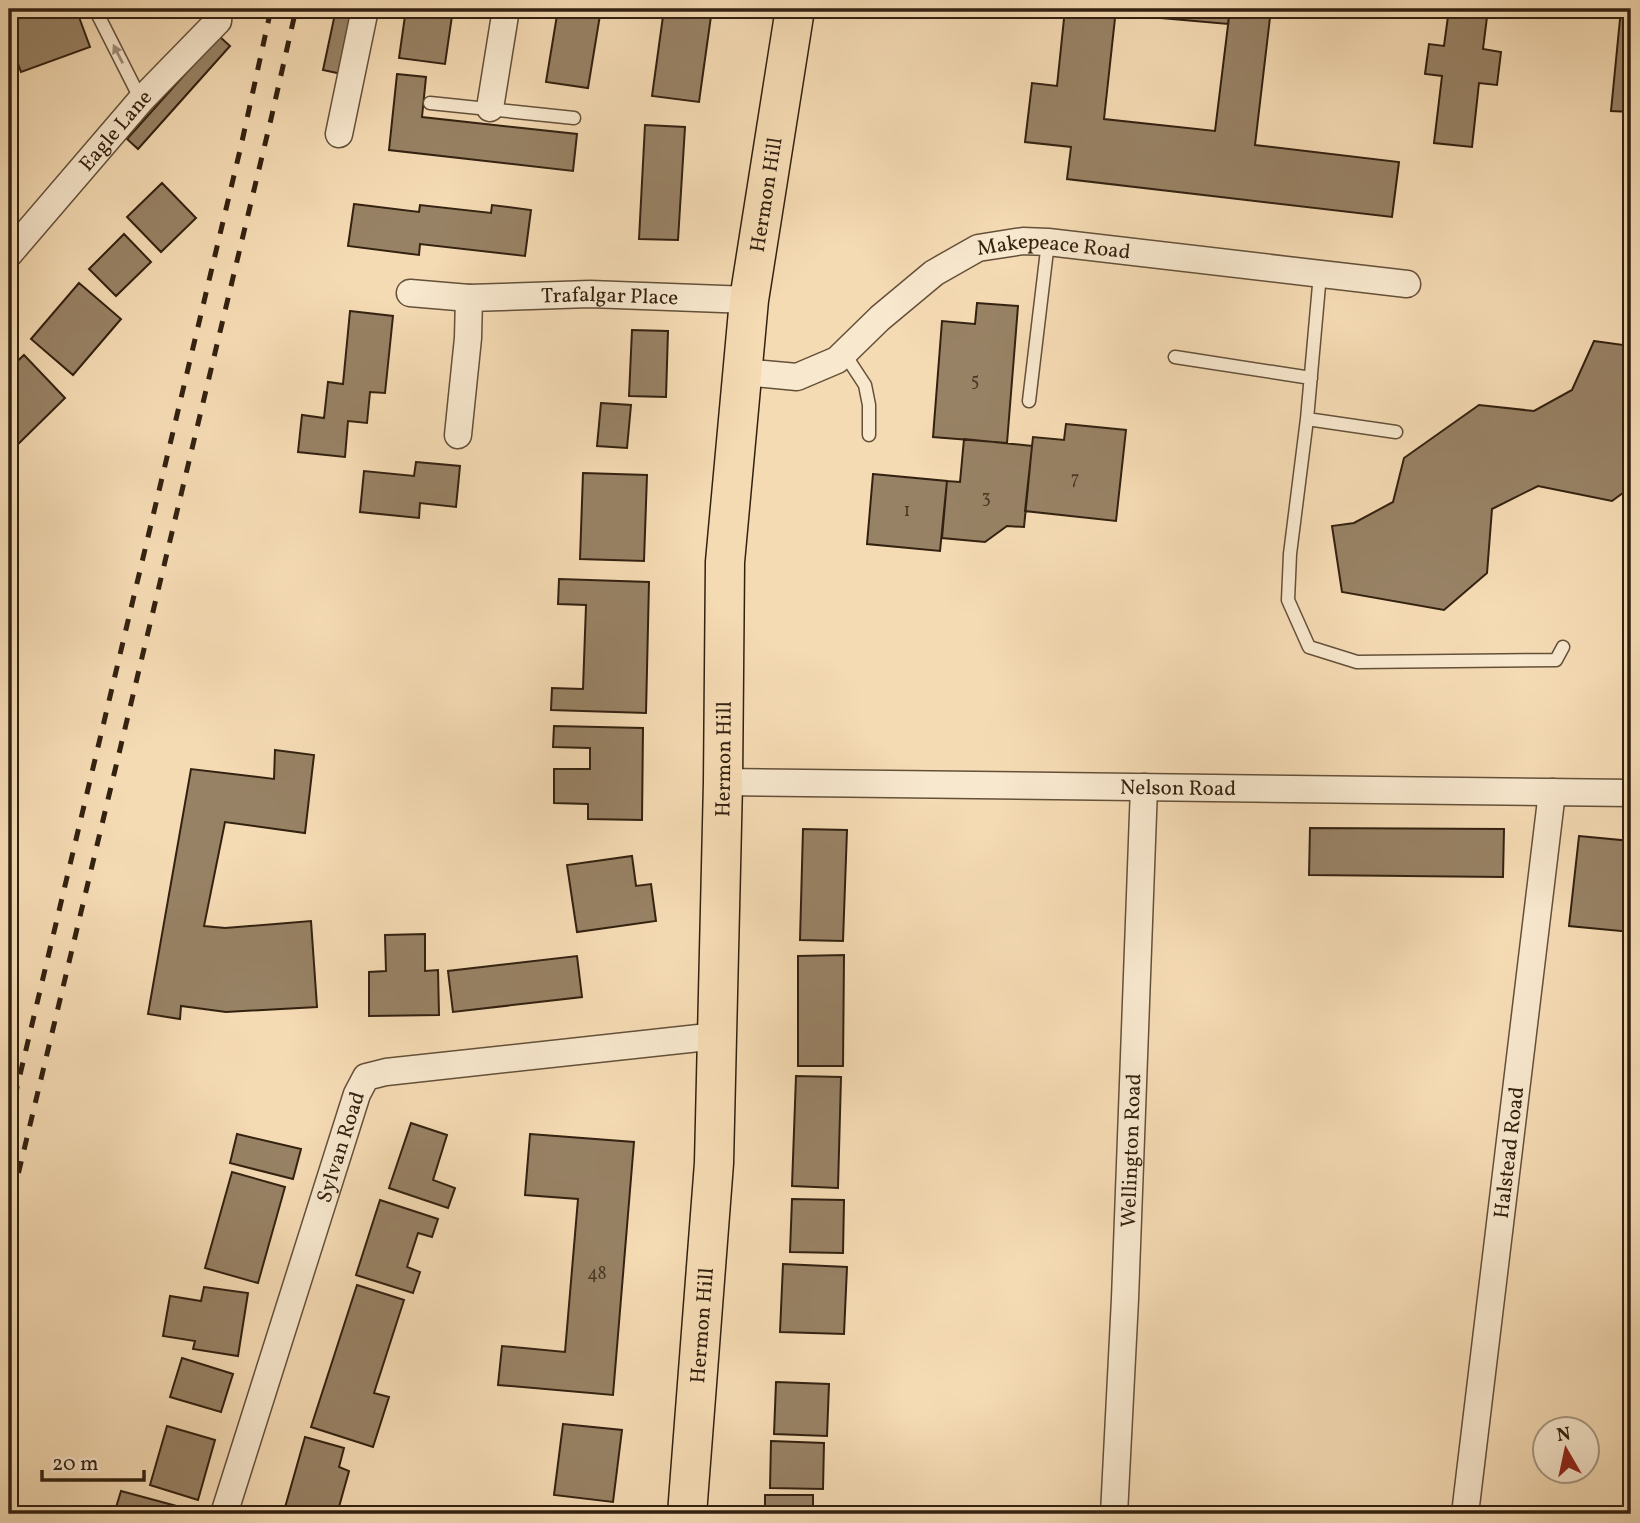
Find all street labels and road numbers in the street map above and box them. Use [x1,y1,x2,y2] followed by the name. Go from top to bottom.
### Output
[73,84,159,178] street label: Eagle Lane
[744,135,791,254] street label: Hermon Hill
[975,227,1132,268] street label: Makepeace Road
[541,281,679,313] street label: Trafalgar Place
[709,701,740,817] street label: Hermon Hill
[1120,774,1236,804] street label: Nelson Road
[1115,1073,1149,1228] street label: Wellington Road
[1488,1085,1532,1220] street label: Halstead Road
[310,1088,373,1207] street label: Sylvan Road
[684,1267,722,1385] street label: Hermon Hill

